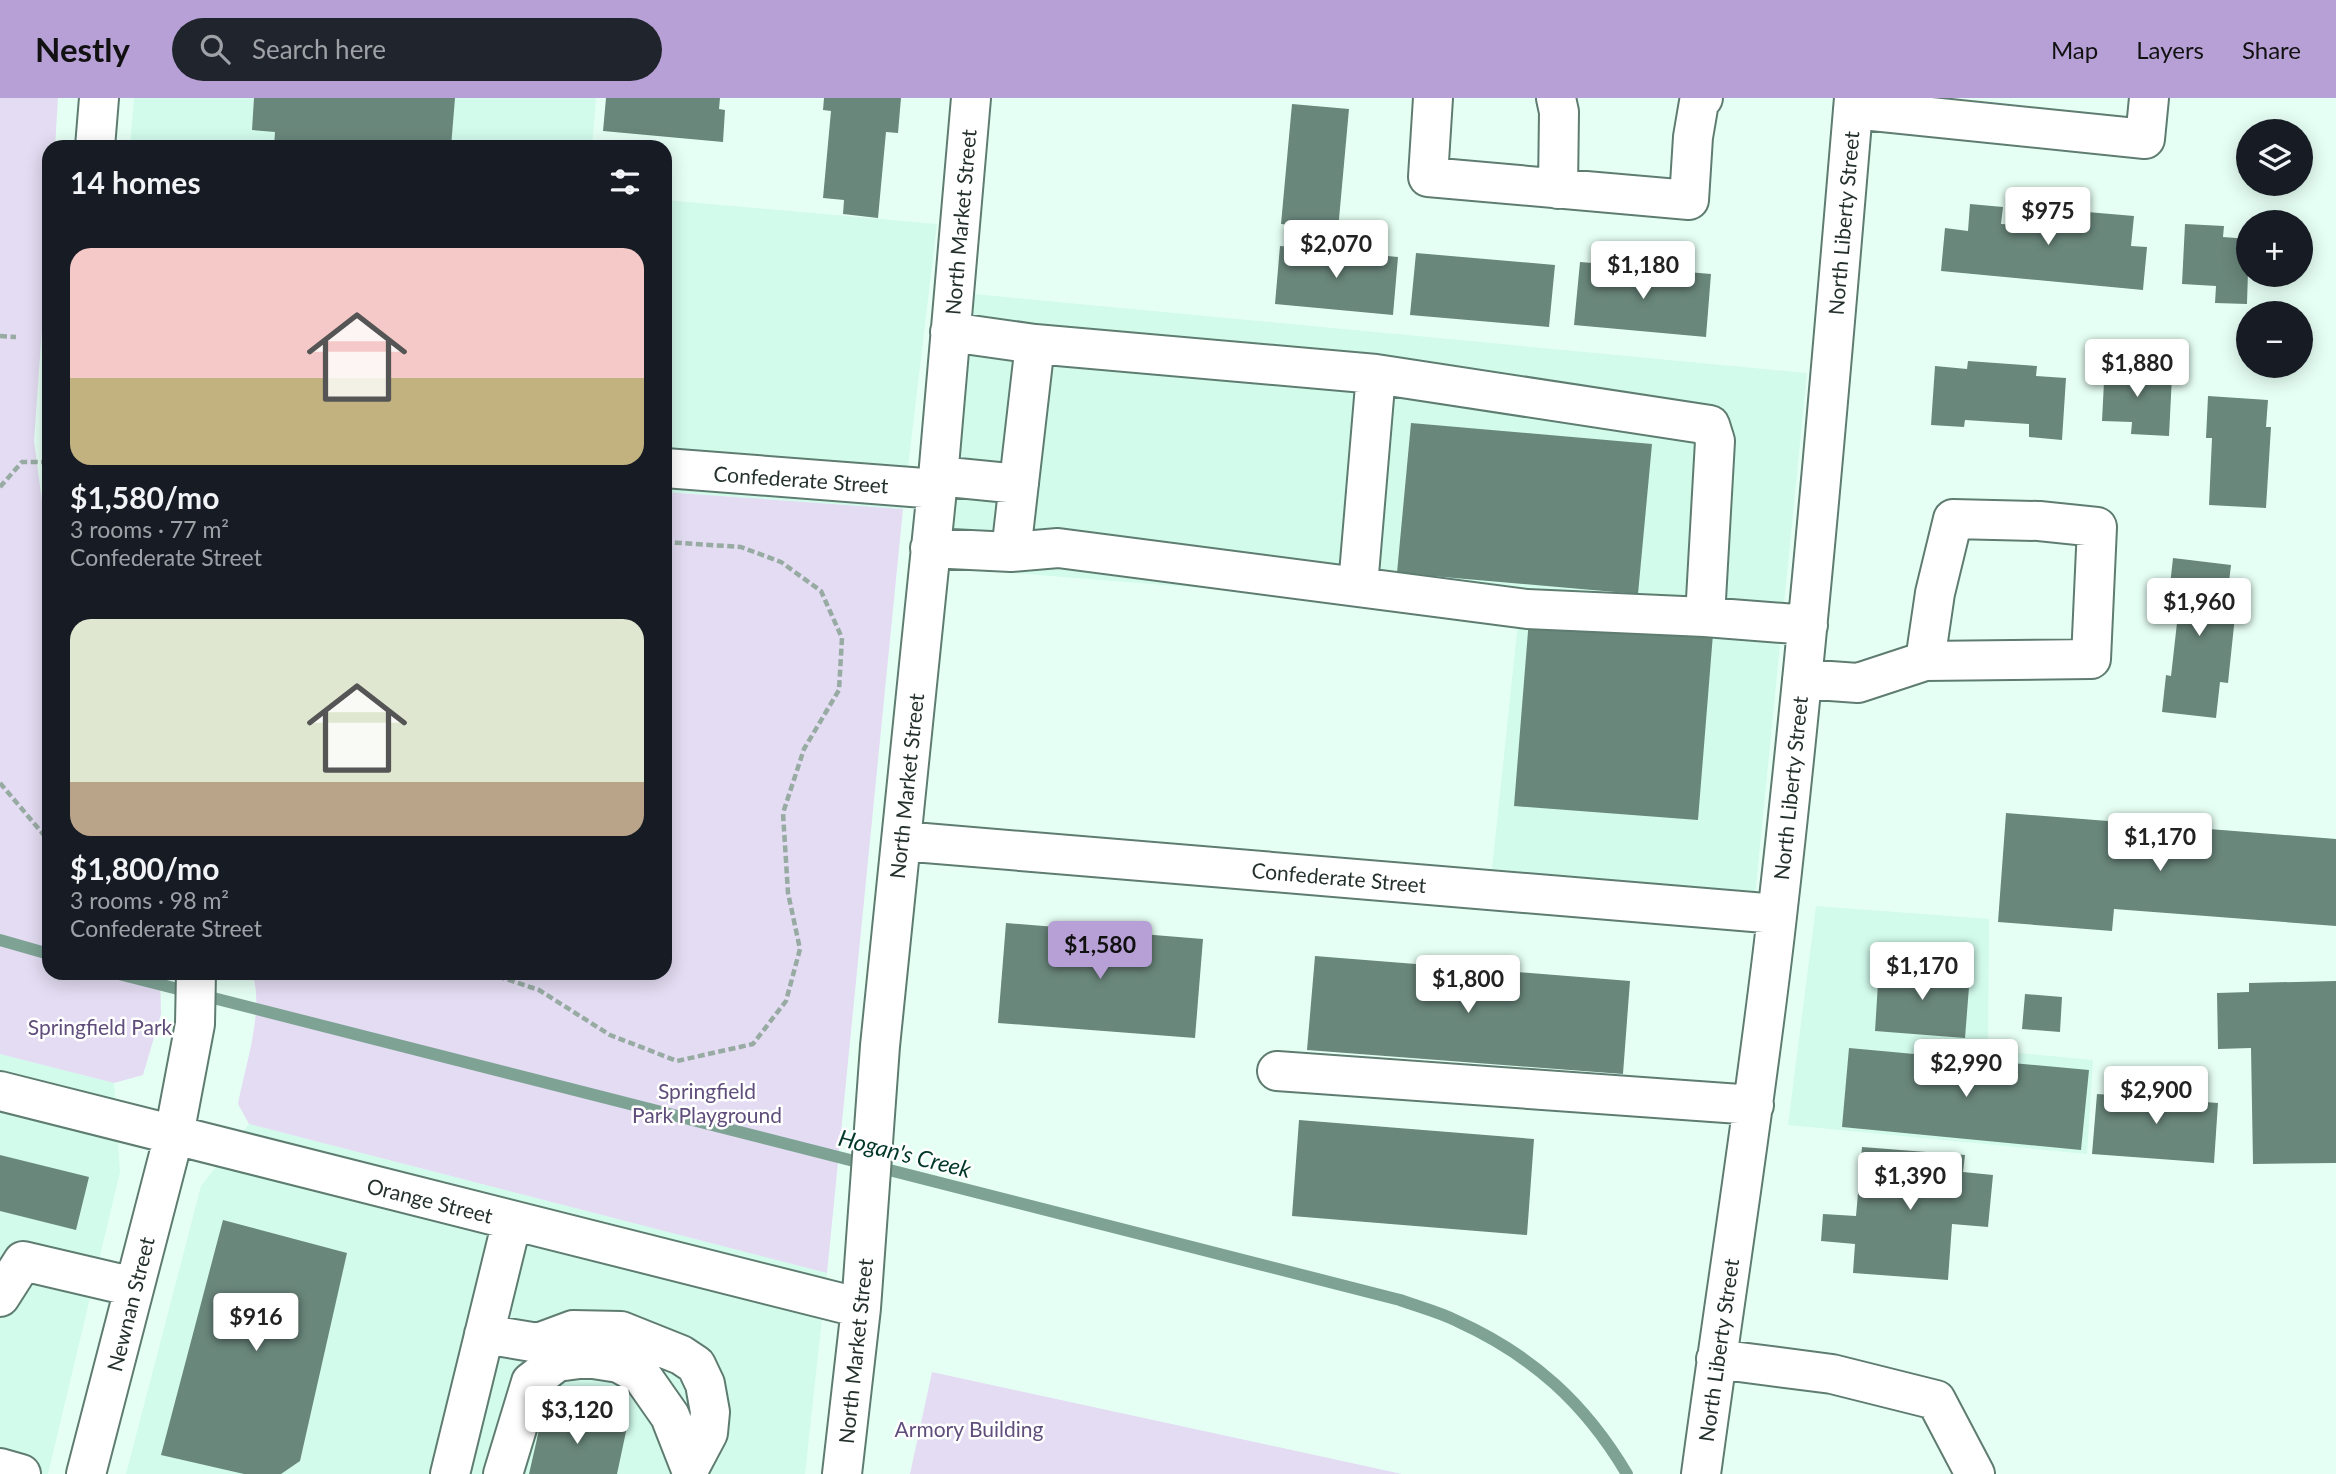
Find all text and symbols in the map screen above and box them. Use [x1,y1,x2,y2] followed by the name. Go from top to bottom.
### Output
[172,18,662,81] search box
[35,29,130,69] text: Nestly
[196,30,234,68] icon: search
[252,33,386,65] text: Search here
[2051,35,2098,64] text: Map
[2136,35,2204,64] text: Layers
[2242,35,2301,64] text: Share
[2236,119,2313,378] map controls
[2236,119,2313,196] button: layers
[939,128,981,316] street label: North Market Street
[1822,129,1864,316] street label: North Liberty Street
[606,163,644,201] icon: filters
[70,164,201,200] text: 14 homes
[2007,188,2089,247] pin: $975
[2021,196,2075,224] text: $975
[2236,210,2313,287] button: +
[1279,220,1393,280] pin: $2,070
[1300,229,1372,257] text: $2,070
[1586,242,1700,301] pin: $1,180
[1607,250,1679,278] text: $1,180
[294,294,420,420] icon: home
[2236,301,2313,378] button: −
[2080,340,2194,399] pin: $1,880
[2101,348,2173,376] text: $1,880
[713,460,890,498] street label: Confederate Street
[70,479,219,515] text: $1,580/mo
[70,515,229,543] text: 3 rooms · 77 m²
[70,543,262,571] text: Confederate Street
[2142,578,2256,638] pin: $1,960
[2163,587,2235,615] text: $1,960
[294,665,420,791] icon: home
[884,692,928,880] street label: North Market Street
[1768,694,1812,881] street label: North Liberty Street
[2103,814,2217,873] pin: $1,170
[2124,822,2196,850] text: $1,170
[70,850,219,886] text: $1,800/mo
[1251,857,1428,897] street label: Confederate Street
[70,886,229,914] text: 3 rooms · 98 m²
[70,914,262,942] text: Confederate Street
[1043,922,1157,981] pin: $1,580
[1064,930,1136,958] text: $1,580
[1865,942,1979,1002] pin: $1,170
[1886,951,1958,979] text: $1,170
[1411,956,1525,1015] pin: $1,800
[1432,964,1504,992] text: $1,800
[28,1014,173,1039] park label: Springfield Park
[1909,1040,2023,1099] pin: $2,990
[1930,1048,2002,1076] text: $2,990
[2099,1066,2213,1126] pin: $2,900
[2120,1075,2192,1103] text: $2,900
[632,1078,782,1127] park label: Springfield Park Playground
[836,1123,975,1183] water label: Hogan's Creek
[1853,1152,1967,1212] pin: $1,390
[1874,1161,1946,1189] text: $1,390
[365,1172,496,1228] street label: Orange Street
[101,1234,159,1374] street label: Newnan Street
[1693,1256,1743,1443] street label: North Liberty Street
[833,1257,877,1445] street label: North Market Street
[215,1294,297,1353] pin: $916
[229,1302,283,1330] text: $916
[520,1386,634,1446] pin: $3,120
[541,1395,613,1423] text: $3,120
[895,1416,1043,1441] park label: Armory Building

